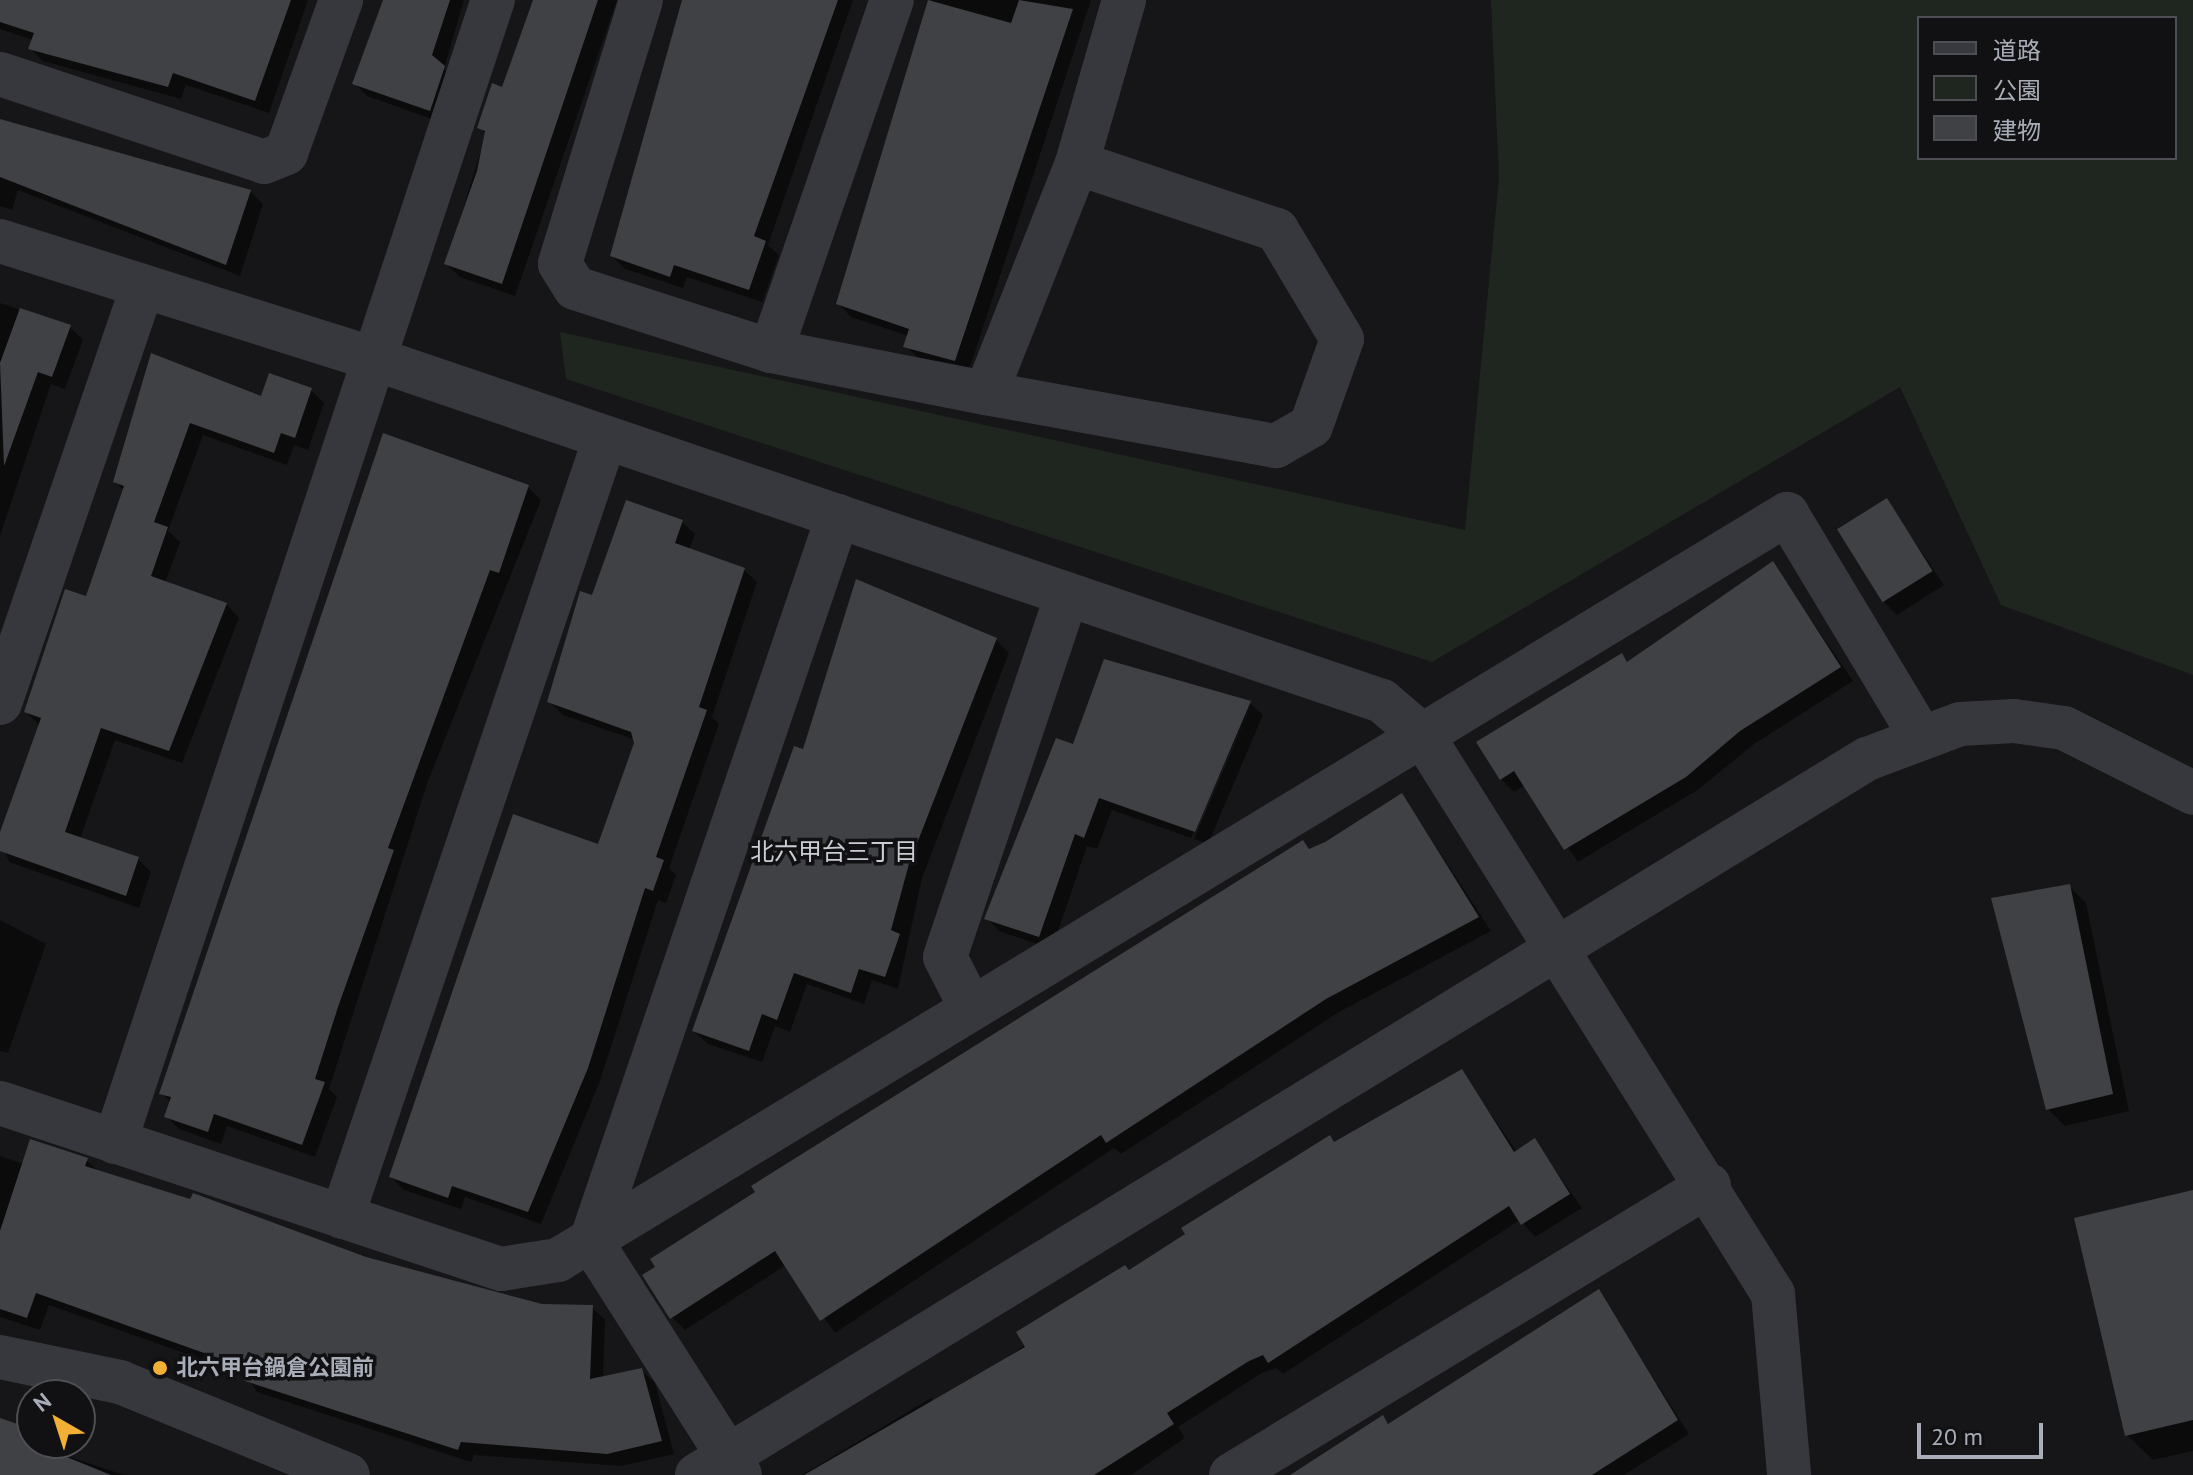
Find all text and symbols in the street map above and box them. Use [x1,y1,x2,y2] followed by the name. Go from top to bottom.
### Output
[1917,16,2177,160] legend
[1993,35,2041,66] text: 道路
[1993,75,2041,106] text: 公園
[1993,115,2041,146] text: 建物
[750,838,918,866] district label: 北六甲台三丁目
[176,1355,374,1381] place label: 北六甲台鍋倉公園前
[151,1359,169,1377] marker: 北六甲台鍋倉公園前
[16,1379,96,1459] north arrow
[28,1386,57,1417] text: N
[1921,1407,2047,1457] scale bar
[1931,1421,1983,1452] text: 20 m

